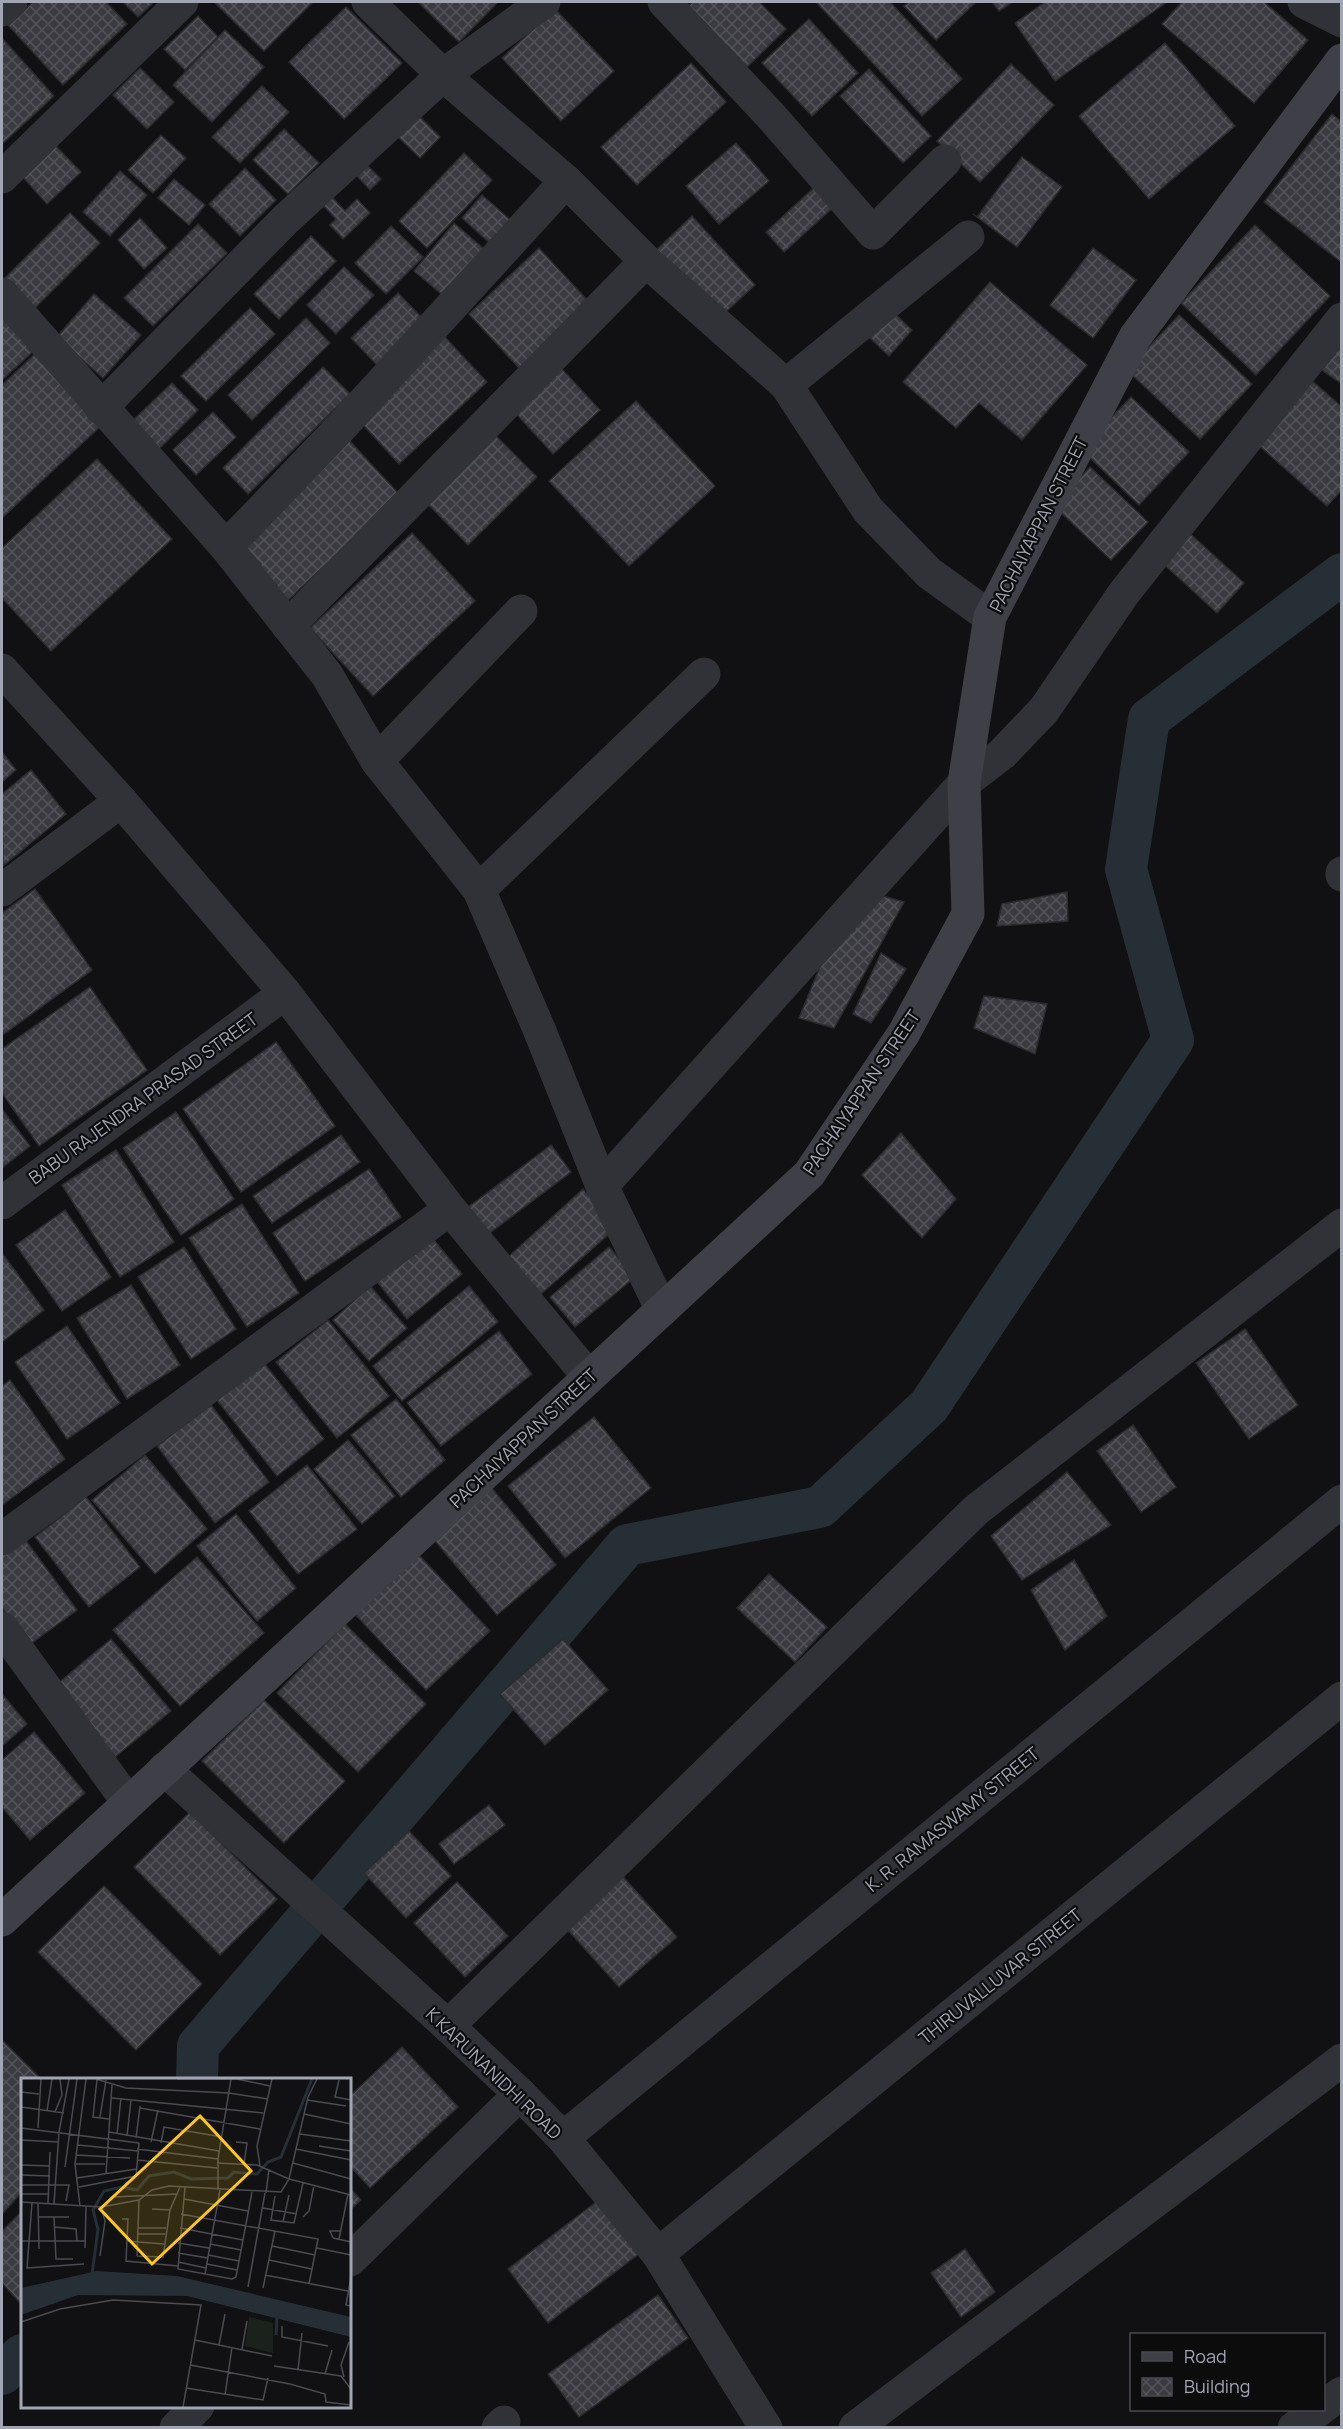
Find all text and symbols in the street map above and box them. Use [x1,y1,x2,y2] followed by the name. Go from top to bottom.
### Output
[983,432,1093,616] street label: PACHAIYAPPAN STREET
[797,1005,925,1179] street label: PACHAIYAPPAN STREET
[24,1007,263,1189] street label: BABU RAJENDRA PRASAD STREET
[444,1363,602,1513] street label: PACHAIYAPPAN STREET
[860,1741,1044,1897] street label: K. R. RAMASWAMY STREET
[913,1902,1087,2049] street label: THIRUVALLUVAR STREET
[421,2002,567,2144] street label: K KARUNANIDHI ROAD
[21,2078,351,2408] inset map
[1130,2333,1325,2411] legend
[1184,2344,1227,2368] text: Road
[1184,2374,1250,2398] text: Building

